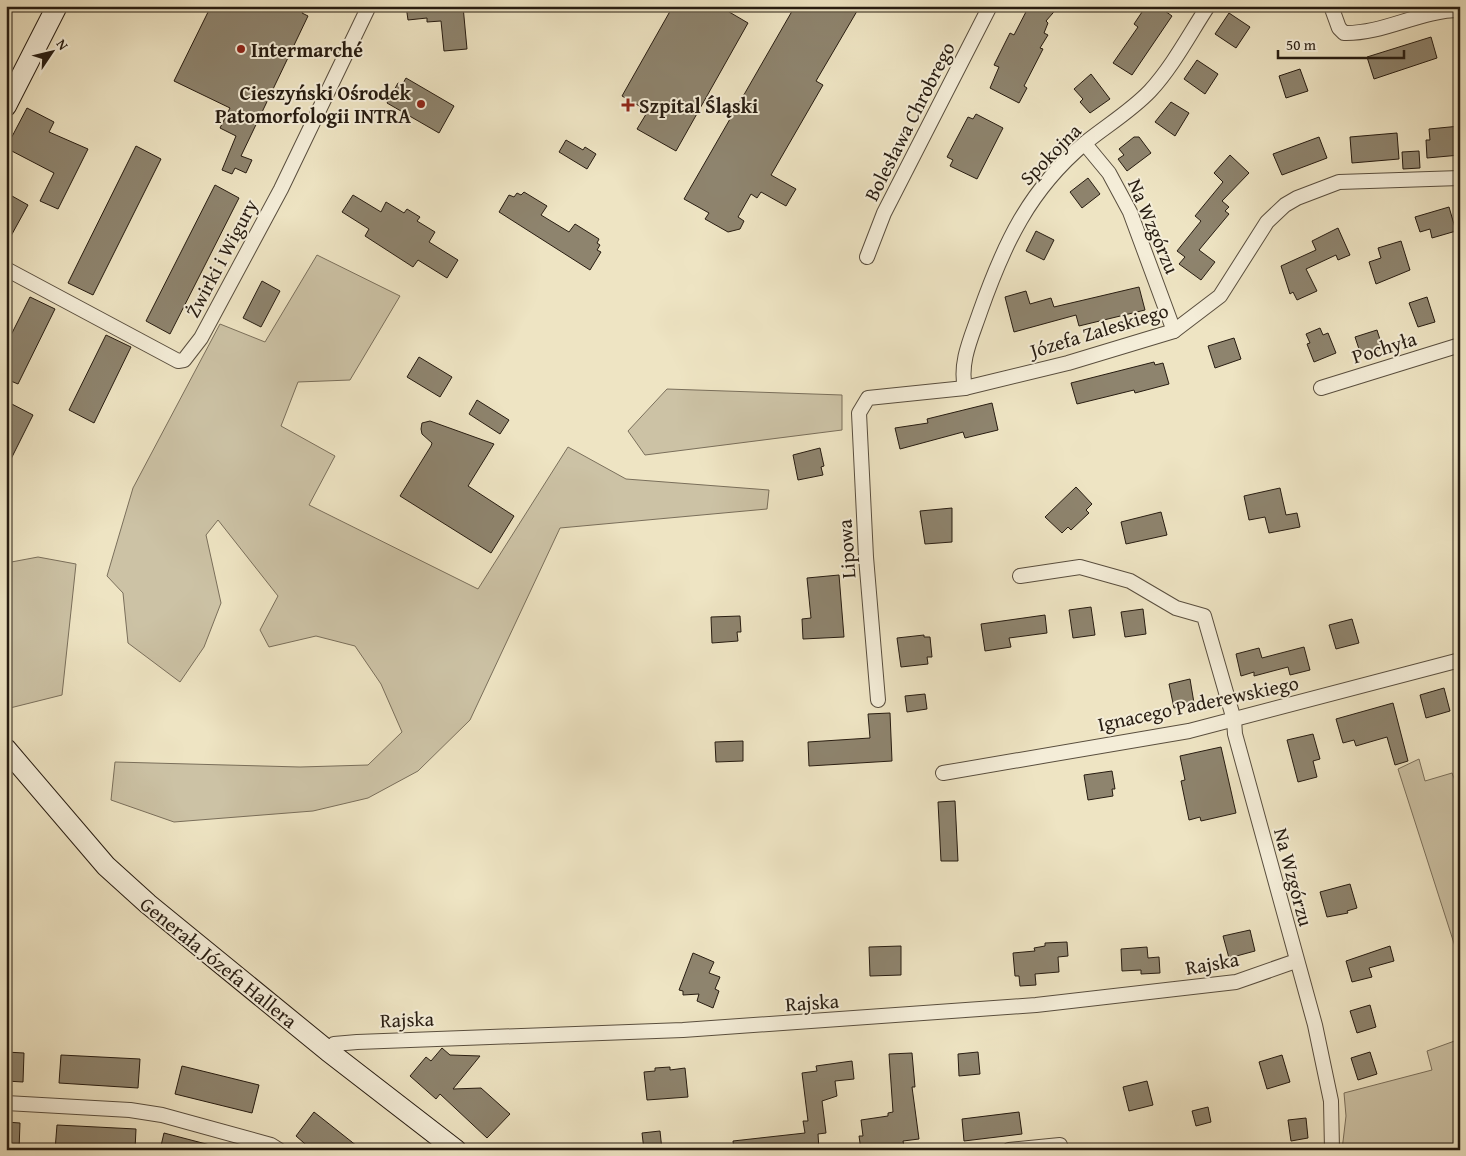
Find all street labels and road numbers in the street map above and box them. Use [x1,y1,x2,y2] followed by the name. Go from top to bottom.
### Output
[856,36,962,206] street label: Bolesława Chrobrego
[1013,116,1088,191] street label: Spokojna
[1121,174,1187,278] street label: Na Wzgórzu
[178,194,264,322] street label: Żwirki i Wigury
[1023,295,1172,366] street label: Józefa Zaleskiego
[1348,323,1420,371] street label: Pochyła
[829,518,863,580] street label: Lipowa
[1095,668,1301,738] street label: Ignacego Paderewskiego
[1267,825,1321,930] street label: Na Wzgórzu
[134,889,304,1035] street label: Generała Józefa Hallera
[1183,944,1242,982] street label: Rajska
[784,986,840,1018] street label: Rajska
[380,1004,435,1034] street label: Rajska

